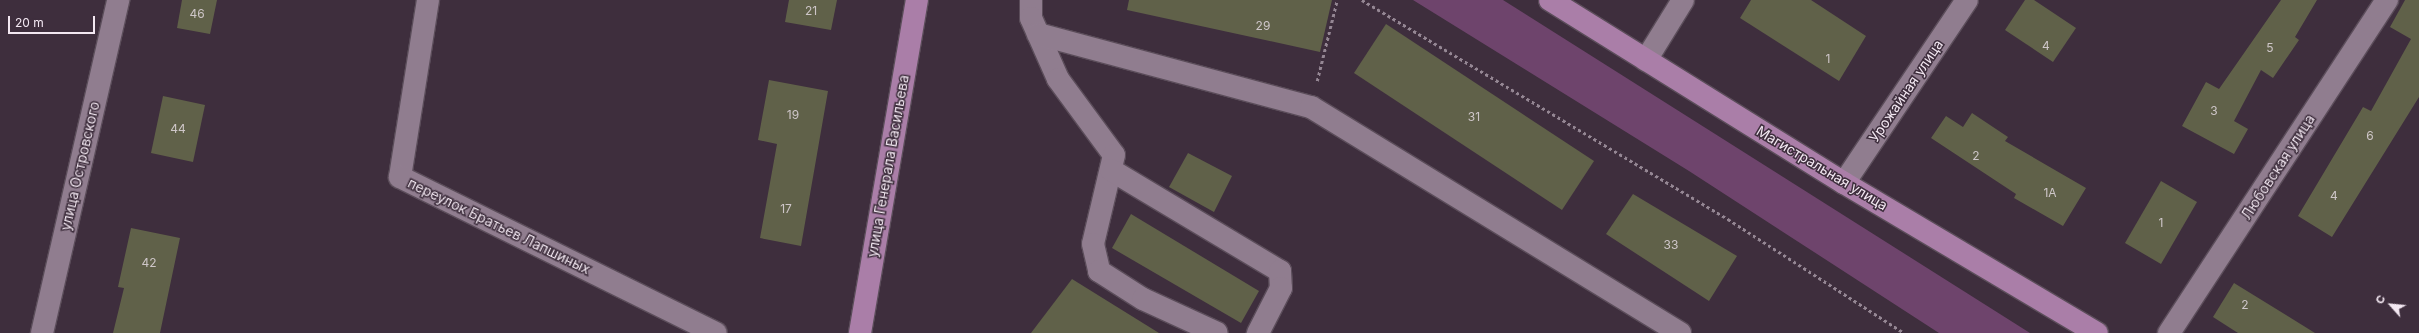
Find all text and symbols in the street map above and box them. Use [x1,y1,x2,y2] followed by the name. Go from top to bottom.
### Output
[805,4,817,18] house number: 21
[189,7,205,21] house number: 46
[10,8,97,34] scale bar
[15,15,44,30] text: 20 m
[1256,19,1270,33] house number: 29
[1865,37,1947,145] street label: Урожайная улица
[2042,39,2050,53] house number: 4
[2266,41,2274,55] house number: 5
[1826,52,1830,66] house number: 1
[864,74,912,258] street label: улица Генерала Васильева
[57,100,103,232] street label: улица Островского
[2210,104,2218,118] house number: 3
[787,108,799,122] house number: 19
[1468,110,1480,124] house number: 31
[2238,111,2318,223] street label: Любовская улица
[170,122,186,136] house number: 44
[1753,122,1891,214] street label: Магистральная улица
[2366,129,2374,143] house number: 6
[1972,149,1980,163] house number: 2
[405,174,593,278] street label: переулок Братьев Лапшиных
[2043,186,2057,200] house number: 1А
[2330,189,2338,203] house number: 4
[780,202,792,216] house number: 17
[2159,216,2163,230] house number: 1
[1664,238,1678,252] house number: 33
[141,256,157,270] house number: 42
[2371,285,2411,325] north arrow
[2372,293,2388,306] text: С
[2241,298,2249,312] house number: 2

